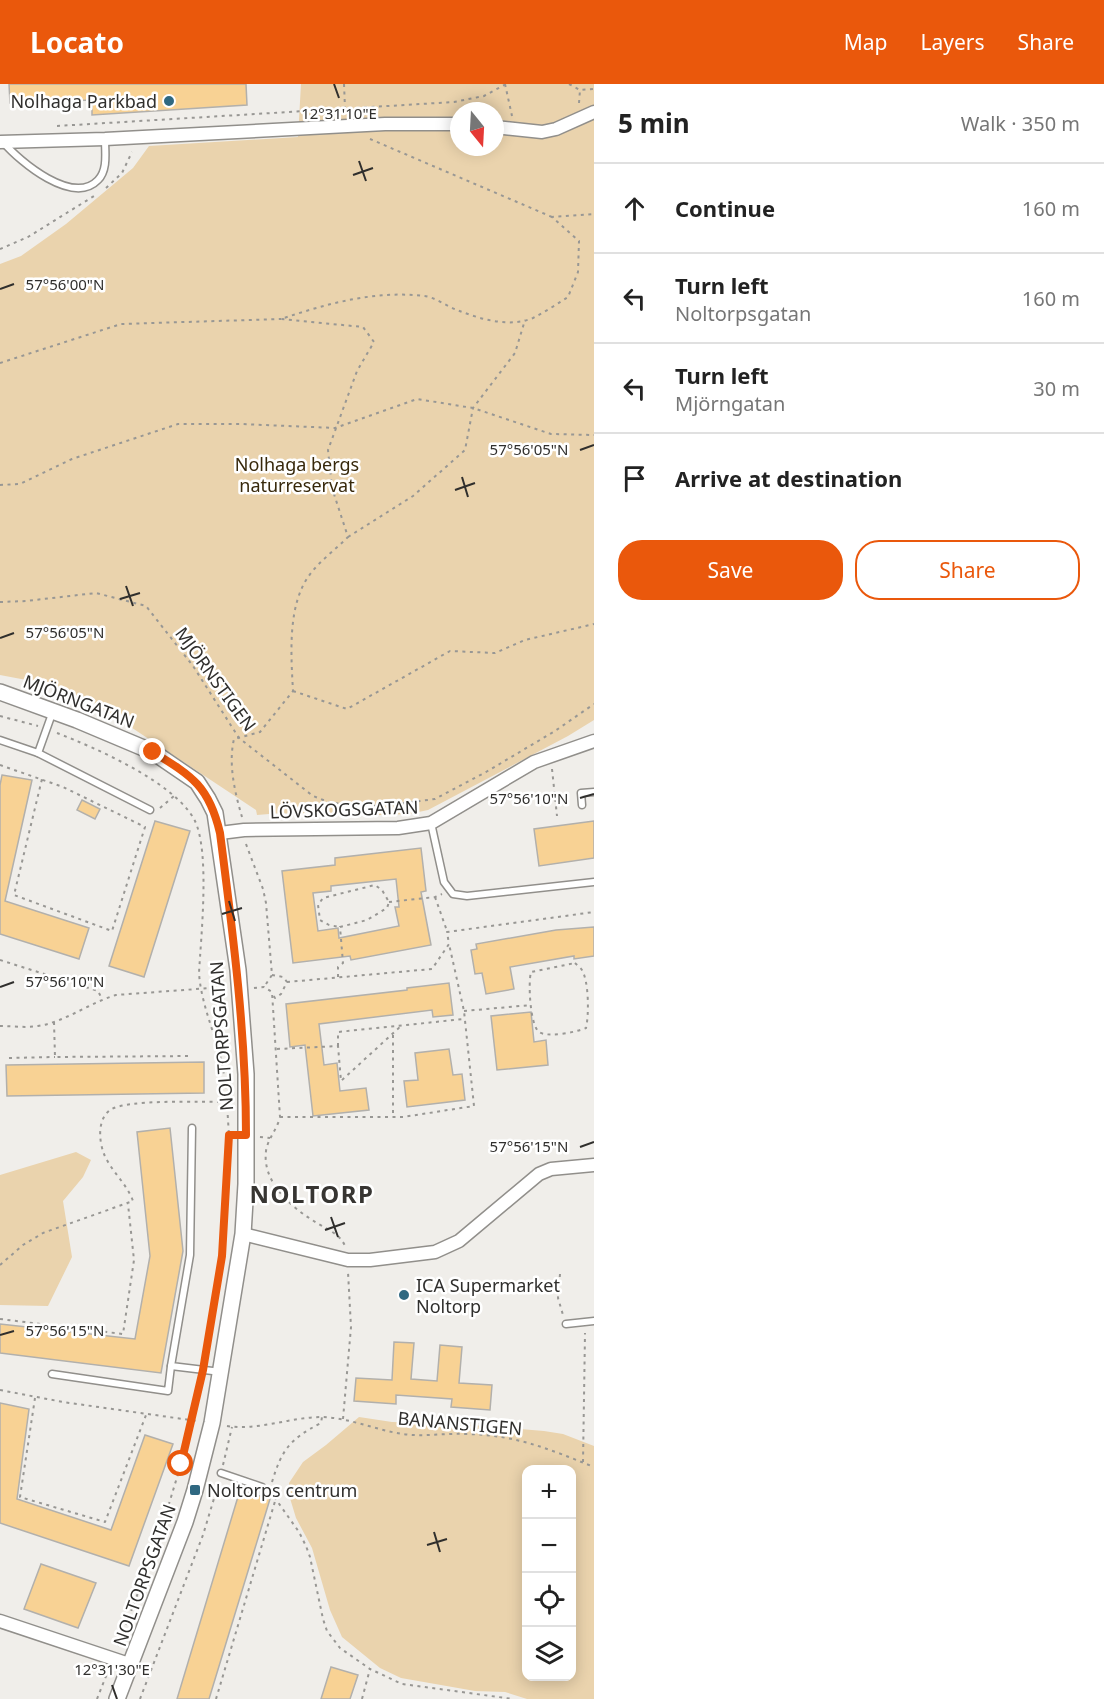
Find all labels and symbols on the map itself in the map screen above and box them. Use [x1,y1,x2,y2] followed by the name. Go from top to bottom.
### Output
[10,89,157,113] place label: Nolhaga Parkbad
[162,94,176,108] marker: Nolhaga Parkbad
[450,102,504,156] north arrow
[301,103,377,123] text: 12°31'10"E
[26,274,104,294] text: 57°56'00"N
[490,439,568,459] text: 57°56'05"N
[235,452,359,497] park label: Nolhaga bergs naturreservat
[26,622,104,642] text: 57°56'05"N
[170,622,262,736] street label: MJÖRNSTIGEN
[20,669,138,733] street label: MJÖRNGATAN
[139,738,165,764] route end
[490,788,568,808] text: 57°56'10"N
[269,794,419,824] street label: LÖVSKOGSGATAN
[204,960,238,1112] street label: NOLTORPSGATAN
[26,971,104,991] text: 57°56'10"N
[490,1136,568,1156] text: 57°56'15"N
[250,1177,374,1210] district label: NOLTORP
[416,1273,560,1318] place label: ICA Supermarket Noltorp
[397,1288,411,1302] marker: ICA Supermarket Noltorp
[26,1320,104,1340] text: 57°56'15"N
[397,1406,523,1440] street label: BANANSTIGEN
[167,1450,193,1476] route start
[207,1478,357,1502] place label: Noltorps centrum
[188,1483,202,1497] marker: Noltorps centrum
[107,1501,181,1649] street label: NOLTORPSGATAN
[74,1659,150,1679] text: 12°31'30"E

